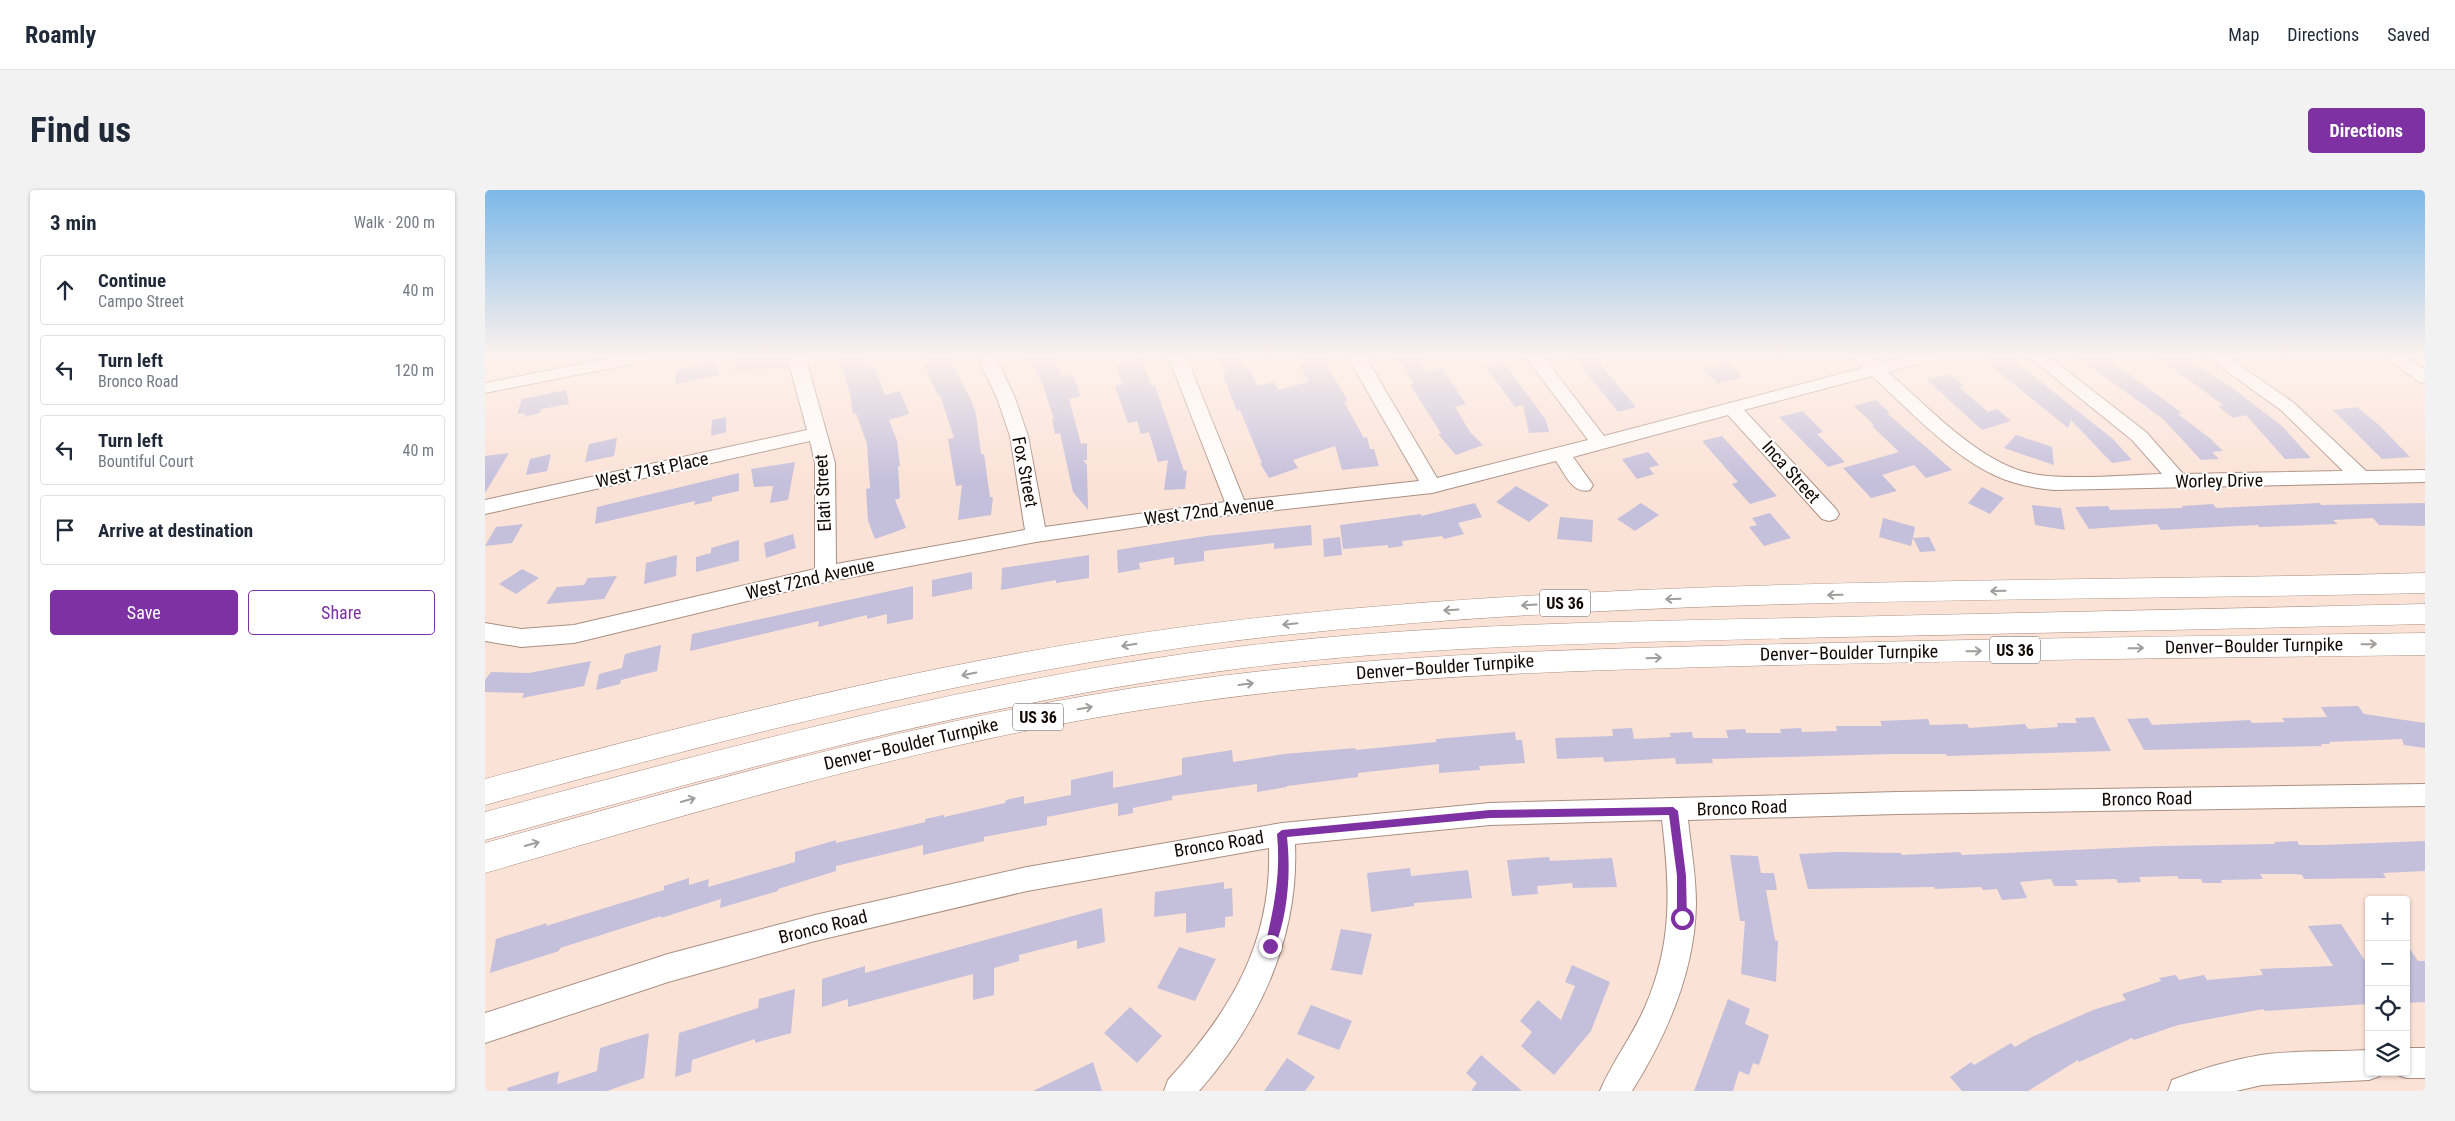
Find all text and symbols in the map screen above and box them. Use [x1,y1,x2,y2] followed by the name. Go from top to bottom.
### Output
[25,21,96,49] text: Roamly
[2228,24,2259,45] text: Map
[2287,24,2359,45] text: Directions
[2387,24,2430,45] text: Saved
[2308,108,2425,153] button: Directions
[30,110,131,151] text: Find us
[50,211,97,235] text: 3 min
[354,213,435,232] text: Walk · 200 m
[98,269,166,292] text: Continue
[51,276,79,304] icon: ahead
[402,281,434,300] text: 40 m
[98,292,184,311] text: Campo Street
[98,349,163,372] text: Turn left
[51,356,79,384] icon: left
[395,361,434,380] text: 120 m
[98,372,178,391] text: Bronco Road
[98,429,163,452] text: Turn left
[1008,435,1043,509] street label: Fox Street
[51,436,79,464] icon: left
[1758,436,1825,507] street label: Inca Street
[402,441,434,460] text: 40 m
[594,447,710,492] street label: West 71st Place
[98,452,194,471] text: Bountiful Court
[810,454,835,532] street label: Elati Street
[2175,469,2263,492] street label: Worley Drive
[1143,492,1275,529] street label: West 72nd Avenue
[51,516,79,544] icon: arrive
[98,519,253,542] text: Arrive at destination
[744,554,876,603] street label: West 72nd Avenue
[1990,586,2006,596] one-way arrow
[1540,589,1590,616] road number: US 36
[50,590,238,635] button: Save
[248,590,435,635] button: Share
[1828,590,1844,599] one-way arrow
[1665,594,1681,603] one-way arrow
[1522,601,1538,610] one-way arrow
[1444,605,1460,614] one-way arrow
[1282,620,1298,629] one-way arrow
[2165,633,2343,658] street label: Denver–Boulder Turnpike
[1990,636,2040,664] road number: US 36
[1760,640,1938,665] street label: Denver–Boulder Turnpike
[2360,640,2376,649] one-way arrow
[1121,641,1137,651] one-way arrow
[2128,643,2144,653] one-way arrow
[1966,646,1982,656] one-way arrow
[1355,650,1535,683] street label: Denver–Boulder Turnpike
[1646,653,1662,663] one-way arrow
[961,669,977,679] one-way arrow
[1237,679,1253,689] one-way arrow
[1077,702,1093,712] one-way arrow
[1013,704,1063,730] road number: US 36
[822,713,1000,774] street label: Denver–Boulder Turnpike
[2102,787,2192,810] street label: Bronco Road
[680,795,696,804] one-way arrow
[1696,795,1788,820] street label: Bronco Road
[1173,826,1265,861] street label: Bronco Road
[523,839,539,849] one-way arrow
[2365,896,2410,1076] map controls
[2365,896,2410,941] button: +
[776,905,869,948] street label: Bronco Road
[1671,907,1694,930] route start
[1259,935,1282,958] route end
[2365,941,2410,986] button: −
[2365,986,2410,1031] button: locate
[2365,1031,2410,1076] button: layers

